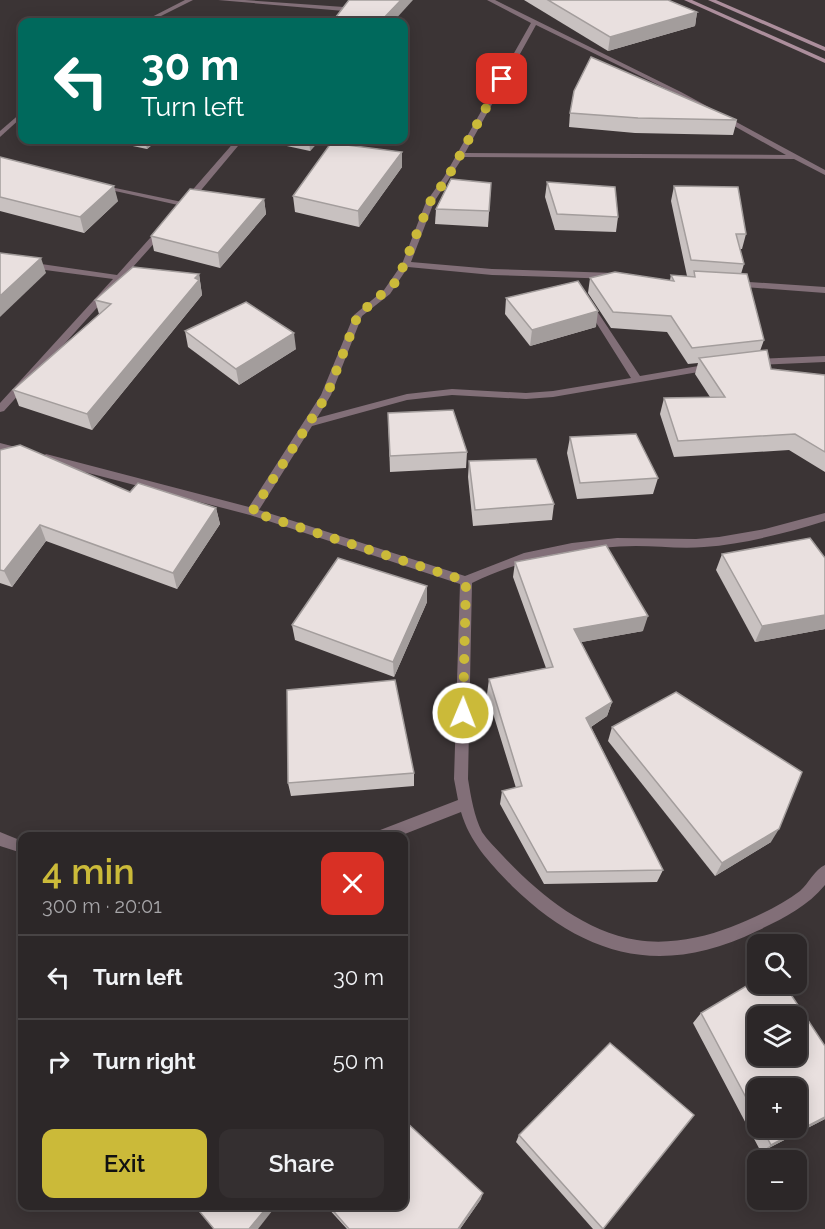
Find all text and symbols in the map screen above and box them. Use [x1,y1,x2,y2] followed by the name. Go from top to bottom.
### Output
[141,41,239,90] text: 30 m
[42,42,120,120] icon: left
[476,53,527,104] pin
[485,62,518,95] icon: arrive
[141,91,244,122] text: Turn left
[431,681,495,745] position arrow
[42,850,135,892] text: 4 min
[321,852,384,915] button: close
[42,894,162,918] text: 300 m · 20:01
[747,934,807,1210] map controls
[747,934,807,994] button: search
[42,961,75,994] icon: left
[93,964,183,990] text: Turn left
[333,964,384,990] text: 30 m
[747,1006,807,1066] button: layers
[42,1045,75,1078] icon: right
[93,1048,196,1074] text: Turn right
[333,1048,384,1074] text: 50 m
[747,1078,807,1138] button: +
[42,1129,207,1198] button: Exit
[219,1129,384,1198] button: Share
[747,1150,807,1210] button: −

